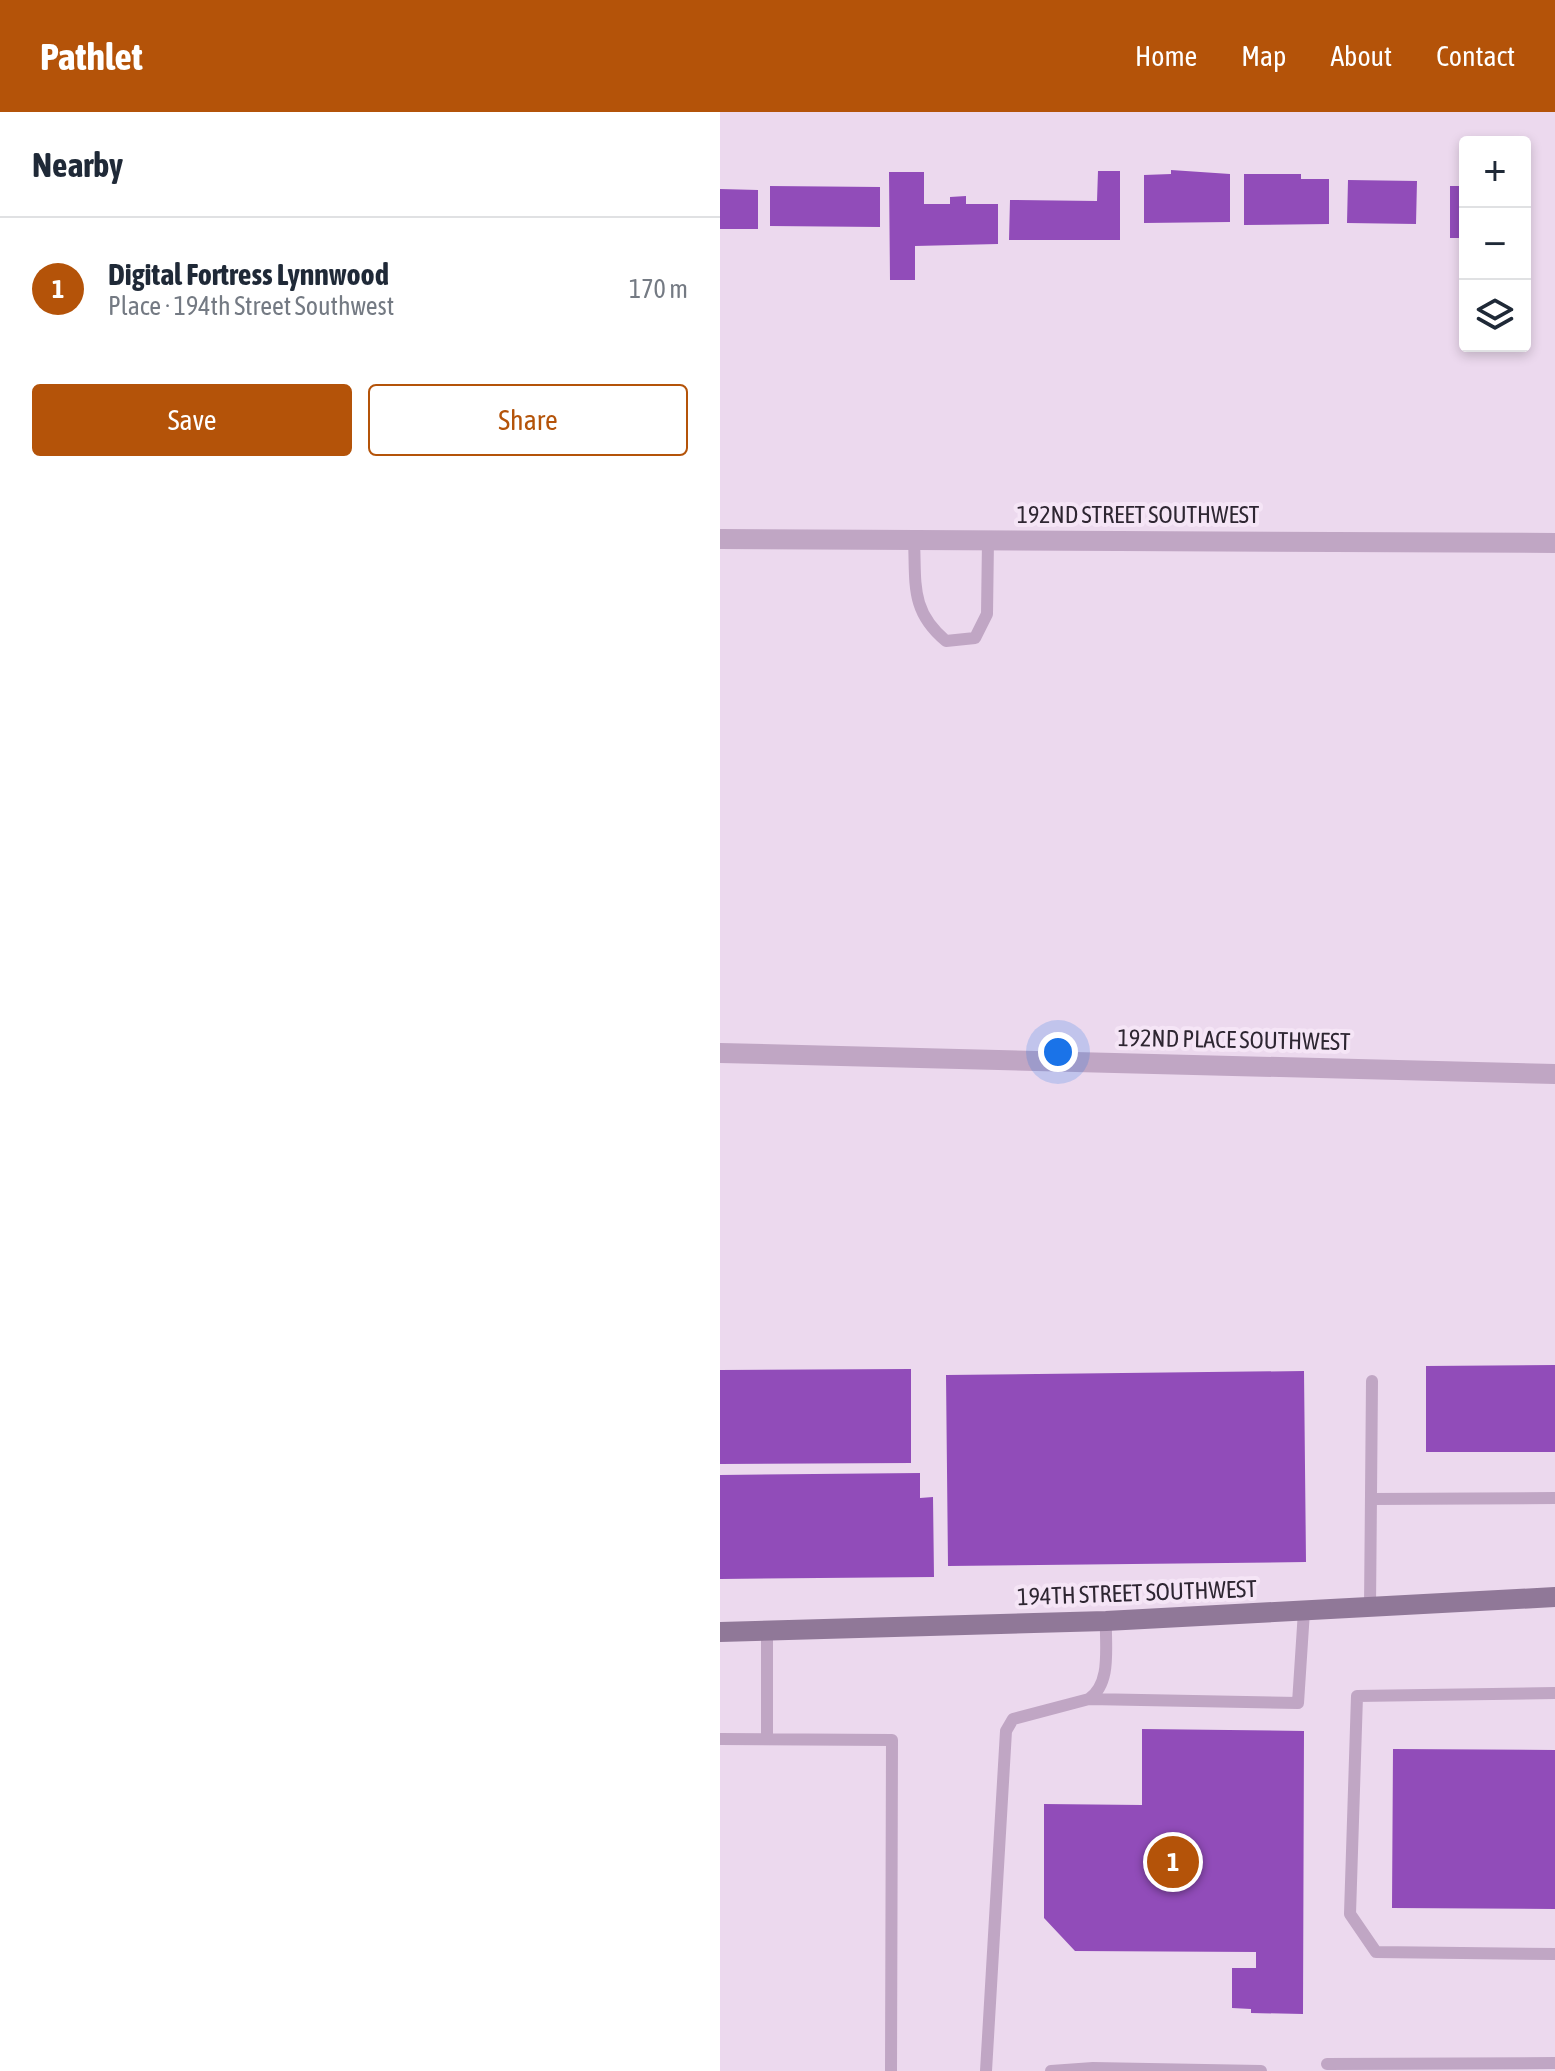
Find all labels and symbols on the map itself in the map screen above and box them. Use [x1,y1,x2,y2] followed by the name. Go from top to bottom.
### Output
[1017,501,1260,528] street label: 192ND STREET SOUTHWEST
[1117,1024,1351,1055] street label: 192ND PLACE SOUTHWEST
[1038,1032,1078,1072] your location
[1017,1575,1258,1610] street label: 194TH STREET SOUTHWEST
[1147,1832,1199,1892] pin: 1

